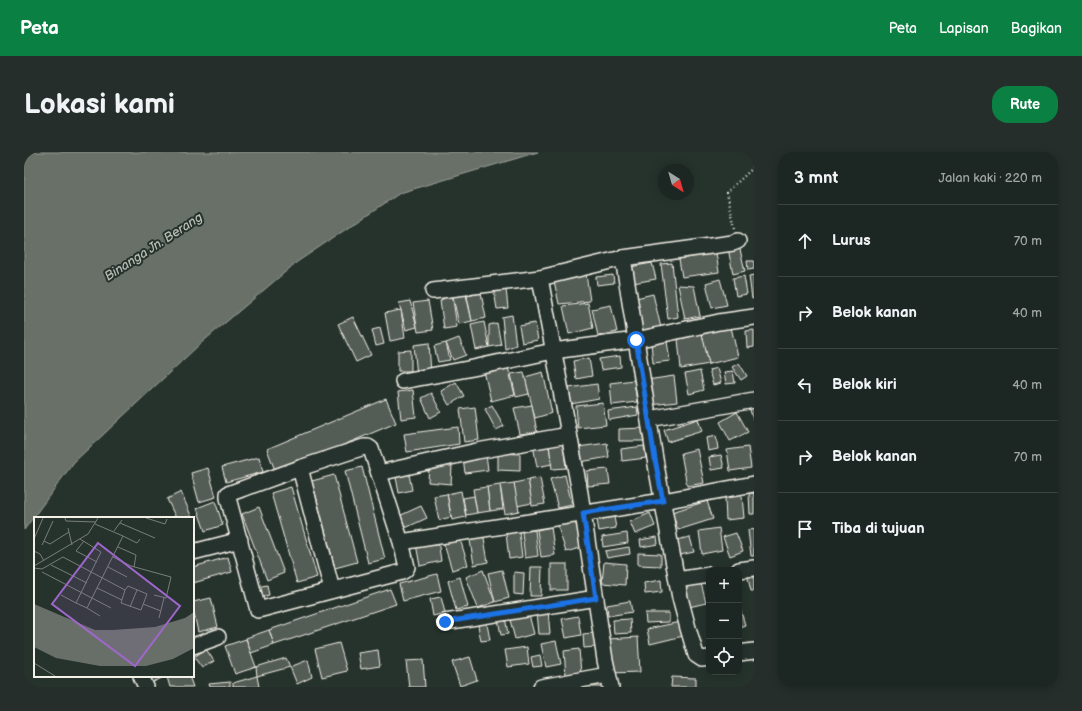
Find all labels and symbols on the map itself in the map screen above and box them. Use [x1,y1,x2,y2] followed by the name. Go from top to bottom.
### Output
[658,164,694,200] north arrow
[102,209,206,284] water label: Binanga Jn. Berang
[627,331,645,349] route start
[34,517,194,677] inset map
[436,613,454,631] route end

